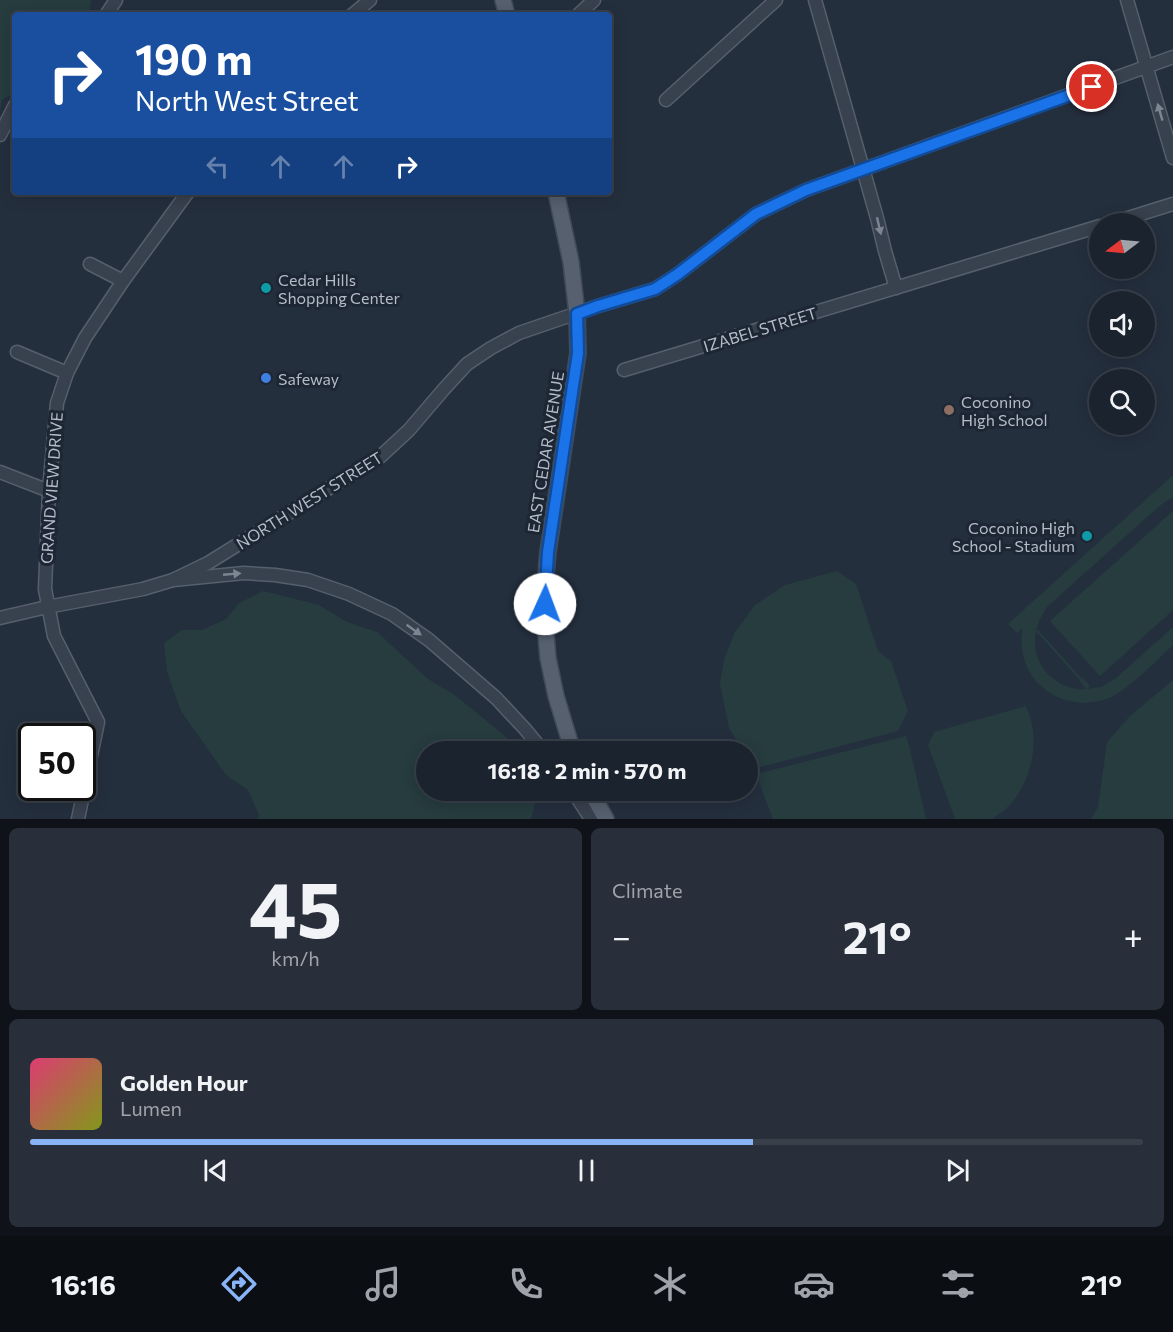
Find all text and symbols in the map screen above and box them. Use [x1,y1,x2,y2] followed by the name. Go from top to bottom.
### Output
[135,32,253,84] text: 190 m
[36,36,114,114] icon: right
[1066,61,1117,112] pin
[1075,70,1108,103] icon: arrive
[135,84,359,117] text: North West Street
[1155,103,1164,121] one-way arrow
[201,150,234,183] icon: left
[264,150,297,183] icon: ahead
[327,150,360,183] icon: ahead
[390,150,423,183] icon: right
[1089,213,1155,279] north arrow
[1089,213,1155,435] map controls
[875,216,884,235] one-way arrow
[278,270,401,307] place label: Cedar Hills Shopping Center
[259,281,273,295] marker: Cedar Hills Shopping Center
[1089,291,1155,357] button: sound
[701,303,819,355] street label: IZABEL STREET
[278,369,339,388] place label: Safeway
[1089,369,1155,435] button: search
[523,370,567,534] street label: EAST CEDAR AVENUE
[259,371,273,385] marker: Safeway
[961,392,1048,429] place label: Coconino High School
[942,403,956,417] marker: Coconino High School
[36,411,66,565] street label: GRAND VIEW DRIVE
[232,447,386,553] street label: NORTH WEST STREET
[952,518,1075,555] place label: Coconino High School - Stadium
[1080,529,1094,543] marker: Coconino High School - Stadium
[222,569,241,579] one-way arrow
[513,572,577,636] position arrow
[406,624,422,636] one-way arrow
[18,723,96,801] speed limit sign: 50
[488,757,686,784] text: 16:18 · 2 min · 570 m
[249,859,342,954] text: 45
[612,878,682,902] text: Climate
[843,908,912,963] text: 21°
[612,915,631,956] text: −
[1124,915,1143,956] text: +
[271,946,320,970] text: km/h
[120,1069,248,1096] text: Golden Hour
[120,1096,182,1120] text: Lumen
[199,1154,232,1187] icon: previous
[570,1154,603,1187] icon: pause
[941,1154,974,1187] icon: next
[218,1263,260,1305] icon: directions
[362,1263,404,1305] icon: music
[505,1263,547,1305] icon: phone
[649,1263,691,1305] icon: climate
[793,1263,835,1305] icon: car
[937,1263,979,1305] icon: filters
[51,1268,116,1301] text: 16:16
[1081,1268,1122,1301] text: 21°

